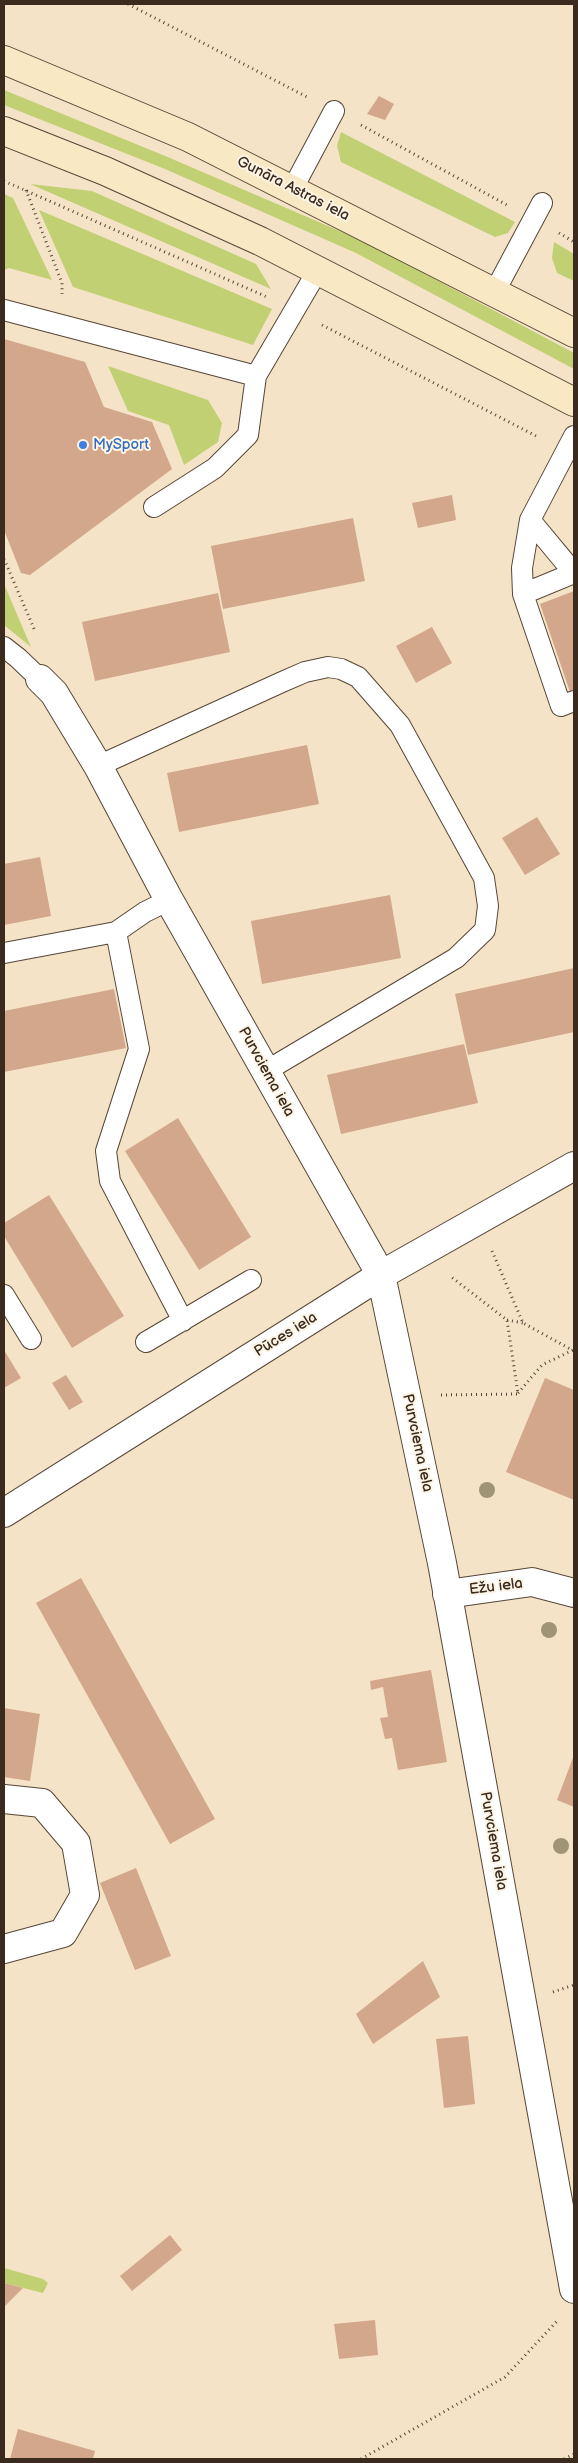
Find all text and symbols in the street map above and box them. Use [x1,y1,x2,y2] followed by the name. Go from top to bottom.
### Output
[234,153,352,225] street label: Gunāra Astras iela
[93,436,149,454] place label: MySport
[77,439,89,451] marker: MySport
[234,1024,298,1120] street label: Purvciema iela
[251,1309,321,1361] street label: Pūces iela
[398,1392,436,1494] street label: Purvciema iela
[468,1575,524,1599] street label: Ežu iela
[475,1790,511,1892] street label: Purvciema iela

